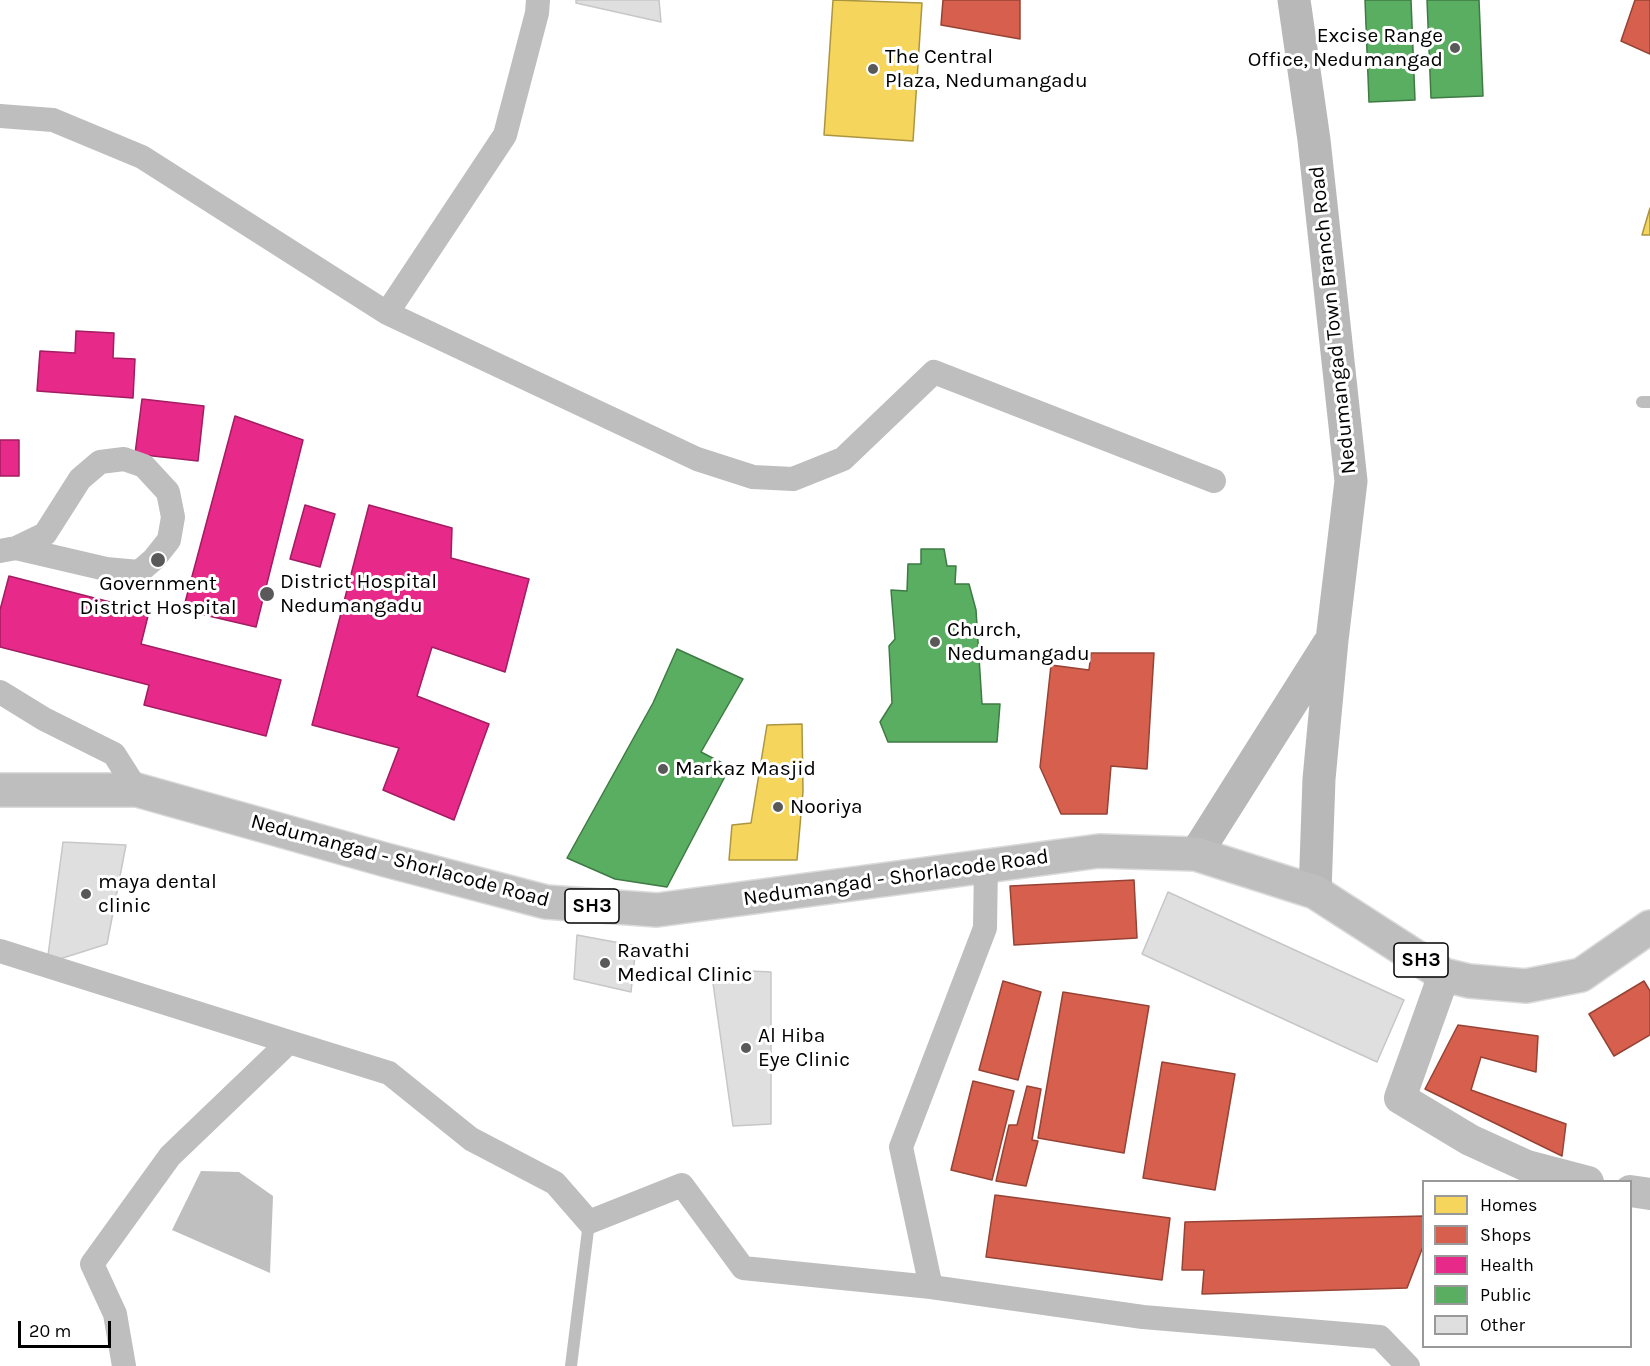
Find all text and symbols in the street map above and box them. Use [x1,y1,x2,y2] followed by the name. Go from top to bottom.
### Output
[1248,23,1443,73] place label: Excise Range Office, Nedumangad
[1448,41,1462,55] marker: Excise Range Office, Nedumangad
[885,44,1088,94] place label: The Central Plaza, Nedumangadu
[866,62,880,76] marker: The Central Plaza, Nedumangadu
[1304,165,1362,475] street label: Nedumangad Town Branch Road
[149,551,167,569] marker: Government District Hospital
[280,569,437,619] place label: District Hospital Nedumangadu
[79,571,237,621] place label: Government District Hospital
[258,585,276,603] marker: District Hospital Nedumangadu
[947,617,1090,667] place label: Church, Nedumangadu
[928,635,942,649] marker: Church, Nedumangadu
[675,756,816,782] place label: Markaz Masjid
[656,762,670,776] marker: Markaz Masjid
[790,794,863,820] place label: Nooriya
[771,800,785,814] marker: Nooriya
[248,809,552,913] street label: Nedumangad - Shorlacode Road
[742,844,1050,912] street label: Nedumangad - Shorlacode Road
[98,869,217,919] place label: maya dental clinic
[79,887,93,901] marker: maya dental clinic
[565,889,619,923] road number: SH3
[617,938,752,988] place label: Ravathi Medical Clinic
[1394,943,1448,977] road number: SH3
[598,956,612,970] marker: Ravathi Medical Clinic
[758,1023,850,1073] place label: Al Hiba Eye Clinic
[739,1041,753,1055] marker: Al Hiba Eye Clinic
[1422,1180,1632,1348] legend
[1480,1194,1537,1216] text: Homes
[1480,1224,1532,1246] text: Shops
[1480,1254,1534,1276] text: Health
[1480,1284,1531,1306] text: Public
[21,1309,114,1347] scale bar
[1480,1314,1525,1336] text: Other
[29,1320,71,1342] text: 20 m

